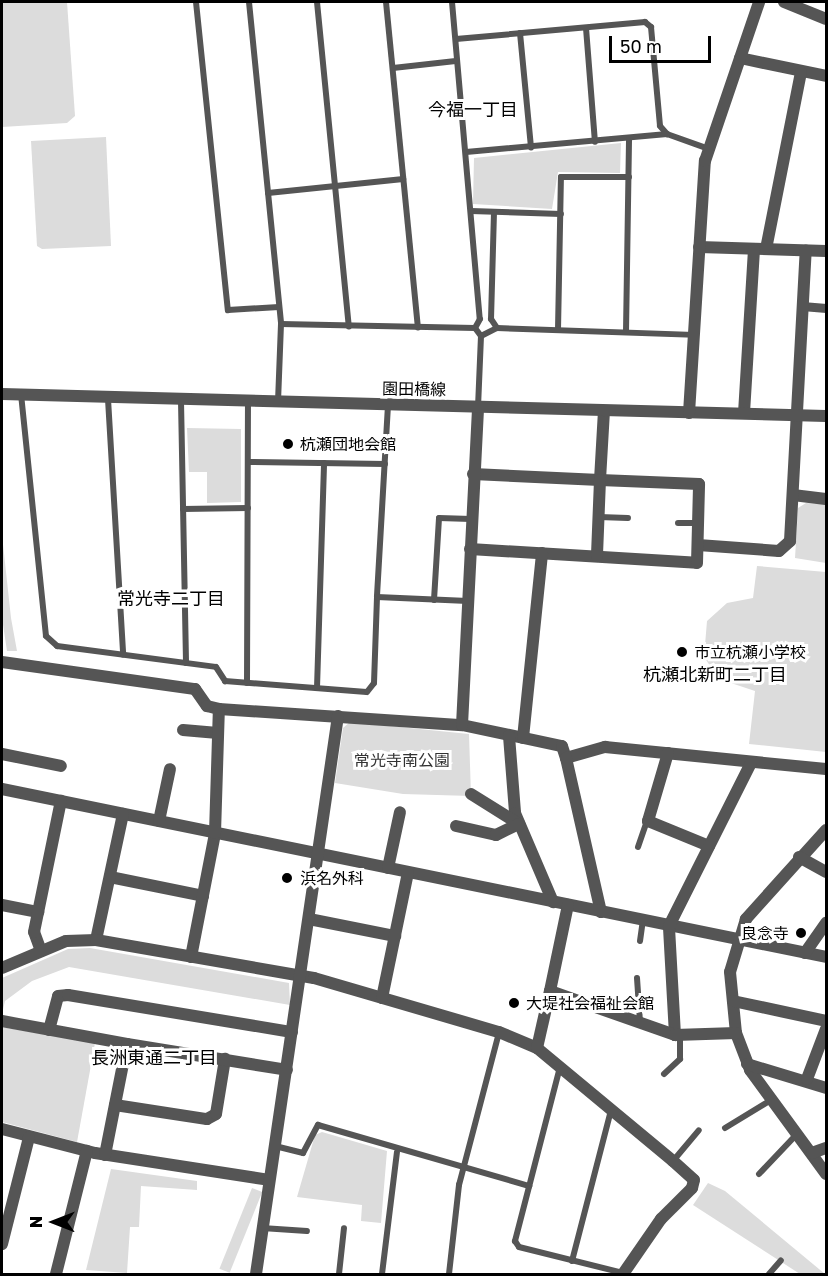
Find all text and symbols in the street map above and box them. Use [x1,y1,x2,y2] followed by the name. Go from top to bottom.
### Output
[612,24,714,62] scale bar
[620,35,662,57] text: 50 m
[428,98,518,120] district label: 今福一丁目
[382,379,446,399] street label: 園田橋線
[300,434,396,454] place label: 杭瀬団地会館
[281,437,295,451] marker: 杭瀬団地会館
[117,587,225,609] district label: 常光寺二丁目
[694,642,806,662] place label: 市立杭瀬小学校
[675,645,689,659] marker: 市立杭瀬小学校
[643,663,787,685] district label: 杭瀬北新町二丁目
[354,750,450,770] park label: 常光寺南公園
[300,868,364,888] place label: 浜名外科
[278,869,296,887] marker: 浜名外科
[741,923,789,943] place label: 良念寺
[794,926,808,940] marker: 良念寺
[526,993,654,1013] place label: 大堤社会福祉会館
[507,996,521,1010] marker: 大堤社会福祉会館
[91,1046,217,1068] district label: 長洲東通二丁目
[24,1192,84,1252] north arrow
[26,1216,46,1228] text: N

